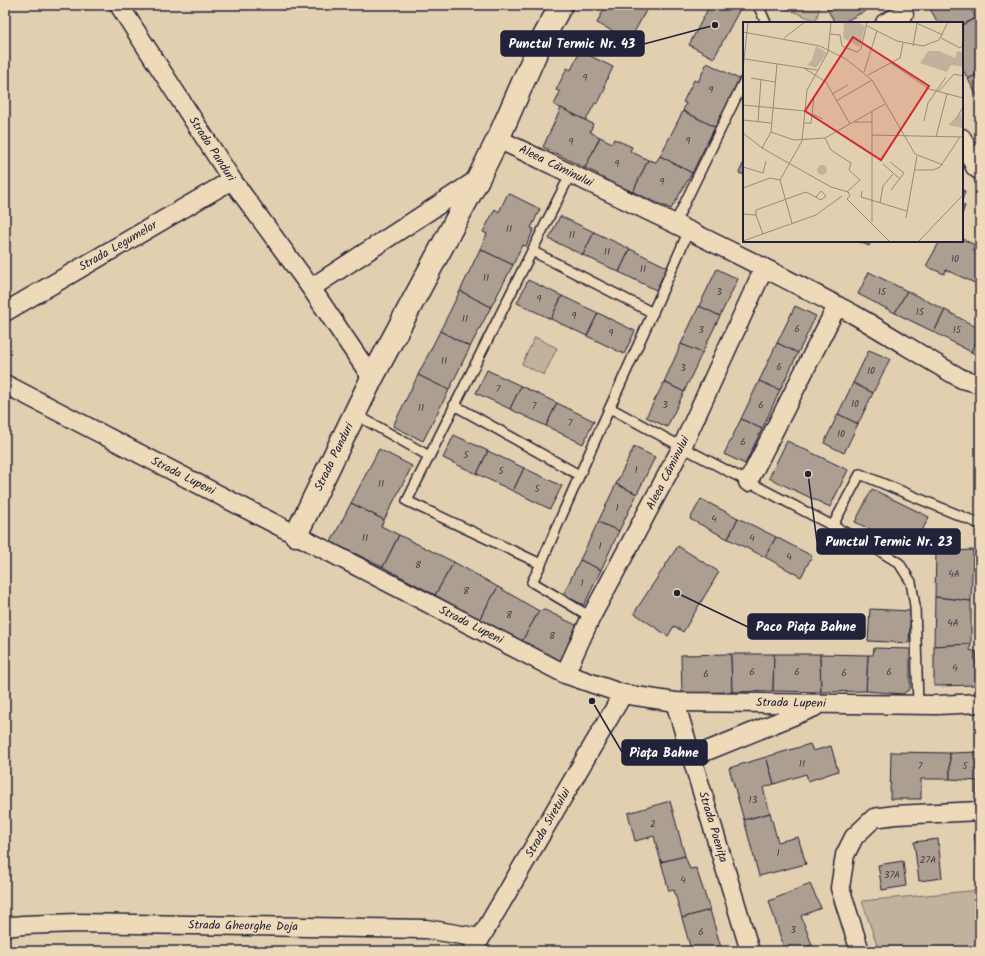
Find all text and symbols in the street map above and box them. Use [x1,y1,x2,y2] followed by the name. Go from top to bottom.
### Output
[743,22,963,242] inset map
[501,31,644,56] callout: Punctul Termic Nr. 43
[509,34,635,55] text: Punctul Termic Nr. 43
[583,70,588,86] house number: 9
[709,82,714,98] house number: 9
[184,113,241,186] street label: Strada Panduri
[686,133,691,149] house number: 9
[569,134,574,150] house number: 9
[516,140,597,193] street label: Aleea Căminului
[615,156,620,172] house number: 9
[660,174,665,190] house number: 9
[75,215,162,276] street label: Strada Legumelor
[506,221,512,237] house number: 11
[569,227,575,243] house number: 11
[604,244,610,260] house number: 11
[951,251,959,267] house number: 10
[640,261,646,277] house number: 11
[483,270,489,286] house number: 11
[716,284,722,300] house number: 3
[878,284,887,300] house number: 15
[537,291,542,307] house number: 9
[916,304,925,320] house number: 15
[572,308,577,324] house number: 9
[462,311,468,327] house number: 11
[794,321,800,337] house number: 6
[698,322,704,338] house number: 3
[953,322,962,338] house number: 15
[609,325,614,341] house number: 9
[441,353,447,369] house number: 11
[776,359,782,375] house number: 6
[680,360,686,376] house number: 3
[867,363,875,379] house number: 10
[496,381,501,397] house number: 7
[851,396,859,412] house number: 10
[662,397,668,413] house number: 3
[758,397,764,413] house number: 6
[532,398,537,414] house number: 7
[418,400,424,416] house number: 11
[568,415,573,431] house number: 7
[309,418,359,495] street label: Strada Panduri
[837,426,845,442] house number: 10
[641,432,695,513] street label: Aleea Căminului
[740,434,746,450] house number: 6
[463,447,469,463] house number: 5
[148,452,219,501] street label: Strada Lupeni
[634,462,638,478] house number: 1
[498,463,504,479] house number: 5
[378,476,384,492] house number: 11
[534,481,540,497] house number: 5
[615,500,619,516] house number: 1
[711,511,717,527] house number: 4
[817,529,960,554] callout: Punctul Termic Nr. 23
[362,530,368,546] house number: 11
[749,530,755,546] house number: 4
[826,532,952,553] text: Punctul Termic Nr. 23
[598,538,602,554] house number: 1
[786,549,792,565] house number: 4
[415,557,422,573] house number: 8
[948,566,960,582] house number: 4A
[580,575,584,591] house number: 1
[463,583,470,599] house number: 8
[436,601,507,650] street label: Strada Lupeni
[506,607,513,623] house number: 8
[748,614,865,639] callout: Paco Piața Bahne
[947,615,959,631] house number: 4A
[756,617,857,638] text: Paco Piața Bahne
[549,628,556,644] house number: 8
[952,660,958,676] house number: 4
[749,664,755,680] house number: 6
[794,664,800,680] house number: 6
[886,664,892,680] house number: 6
[841,665,847,681] house number: 6
[703,666,709,682] house number: 6
[756,693,827,713] street label: Strada Lupeni
[622,740,707,765] callout: Piața Bahne
[629,743,699,764] text: Piața Bahne
[799,756,805,772] house number: 11
[918,758,923,774] house number: 7
[962,758,968,774] house number: 5
[520,784,576,861] street label: Strada Siretului
[693,789,733,865] street label: Strada Poenița
[749,792,758,808] house number: 13
[650,816,656,832] house number: 2
[776,845,780,861] house number: 1
[920,852,936,868] house number: 27A
[884,867,900,883] house number: 37A
[680,872,686,888] house number: 4
[188,916,298,936] street label: Strada Gheorghe Doja
[790,922,796,938] house number: 3
[698,924,704,940] house number: 6

